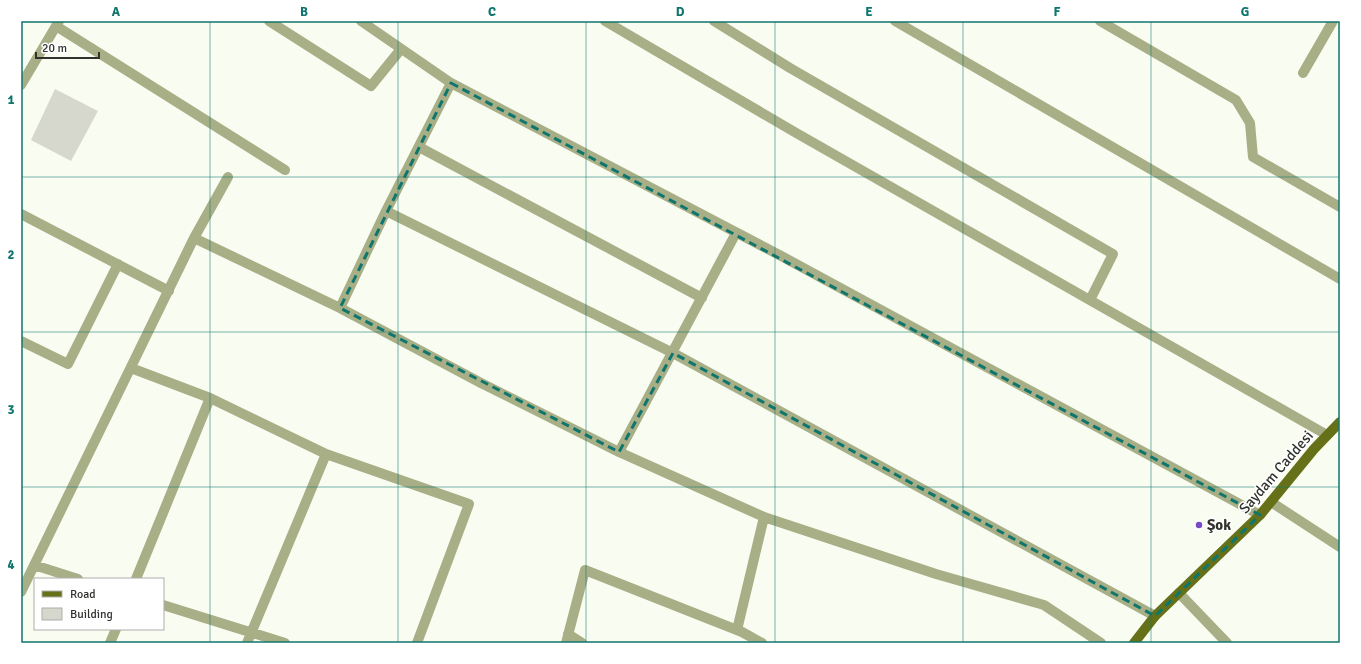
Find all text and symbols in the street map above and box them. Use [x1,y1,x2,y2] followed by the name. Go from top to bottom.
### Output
[112,4,121,20] text: A
[300,4,308,20] text: B
[488,4,496,20] text: C
[676,4,685,20] text: D
[865,4,873,20] text: E
[1054,4,1061,20] text: F
[1241,4,1249,20] text: G
[36,34,99,60] scale bar
[42,41,67,56] text: 20 m
[7,92,15,108] text: 1
[7,247,15,263] text: 2
[7,402,15,418] text: 3
[1235,427,1317,517] street label: Saydam Caddesi
[1207,516,1231,534] place label: Şok
[1194,520,1204,530] marker: Şok
[7,557,15,573] text: 4
[34,578,164,630] legend
[70,587,96,602] text: Road
[70,607,113,622] text: Building

